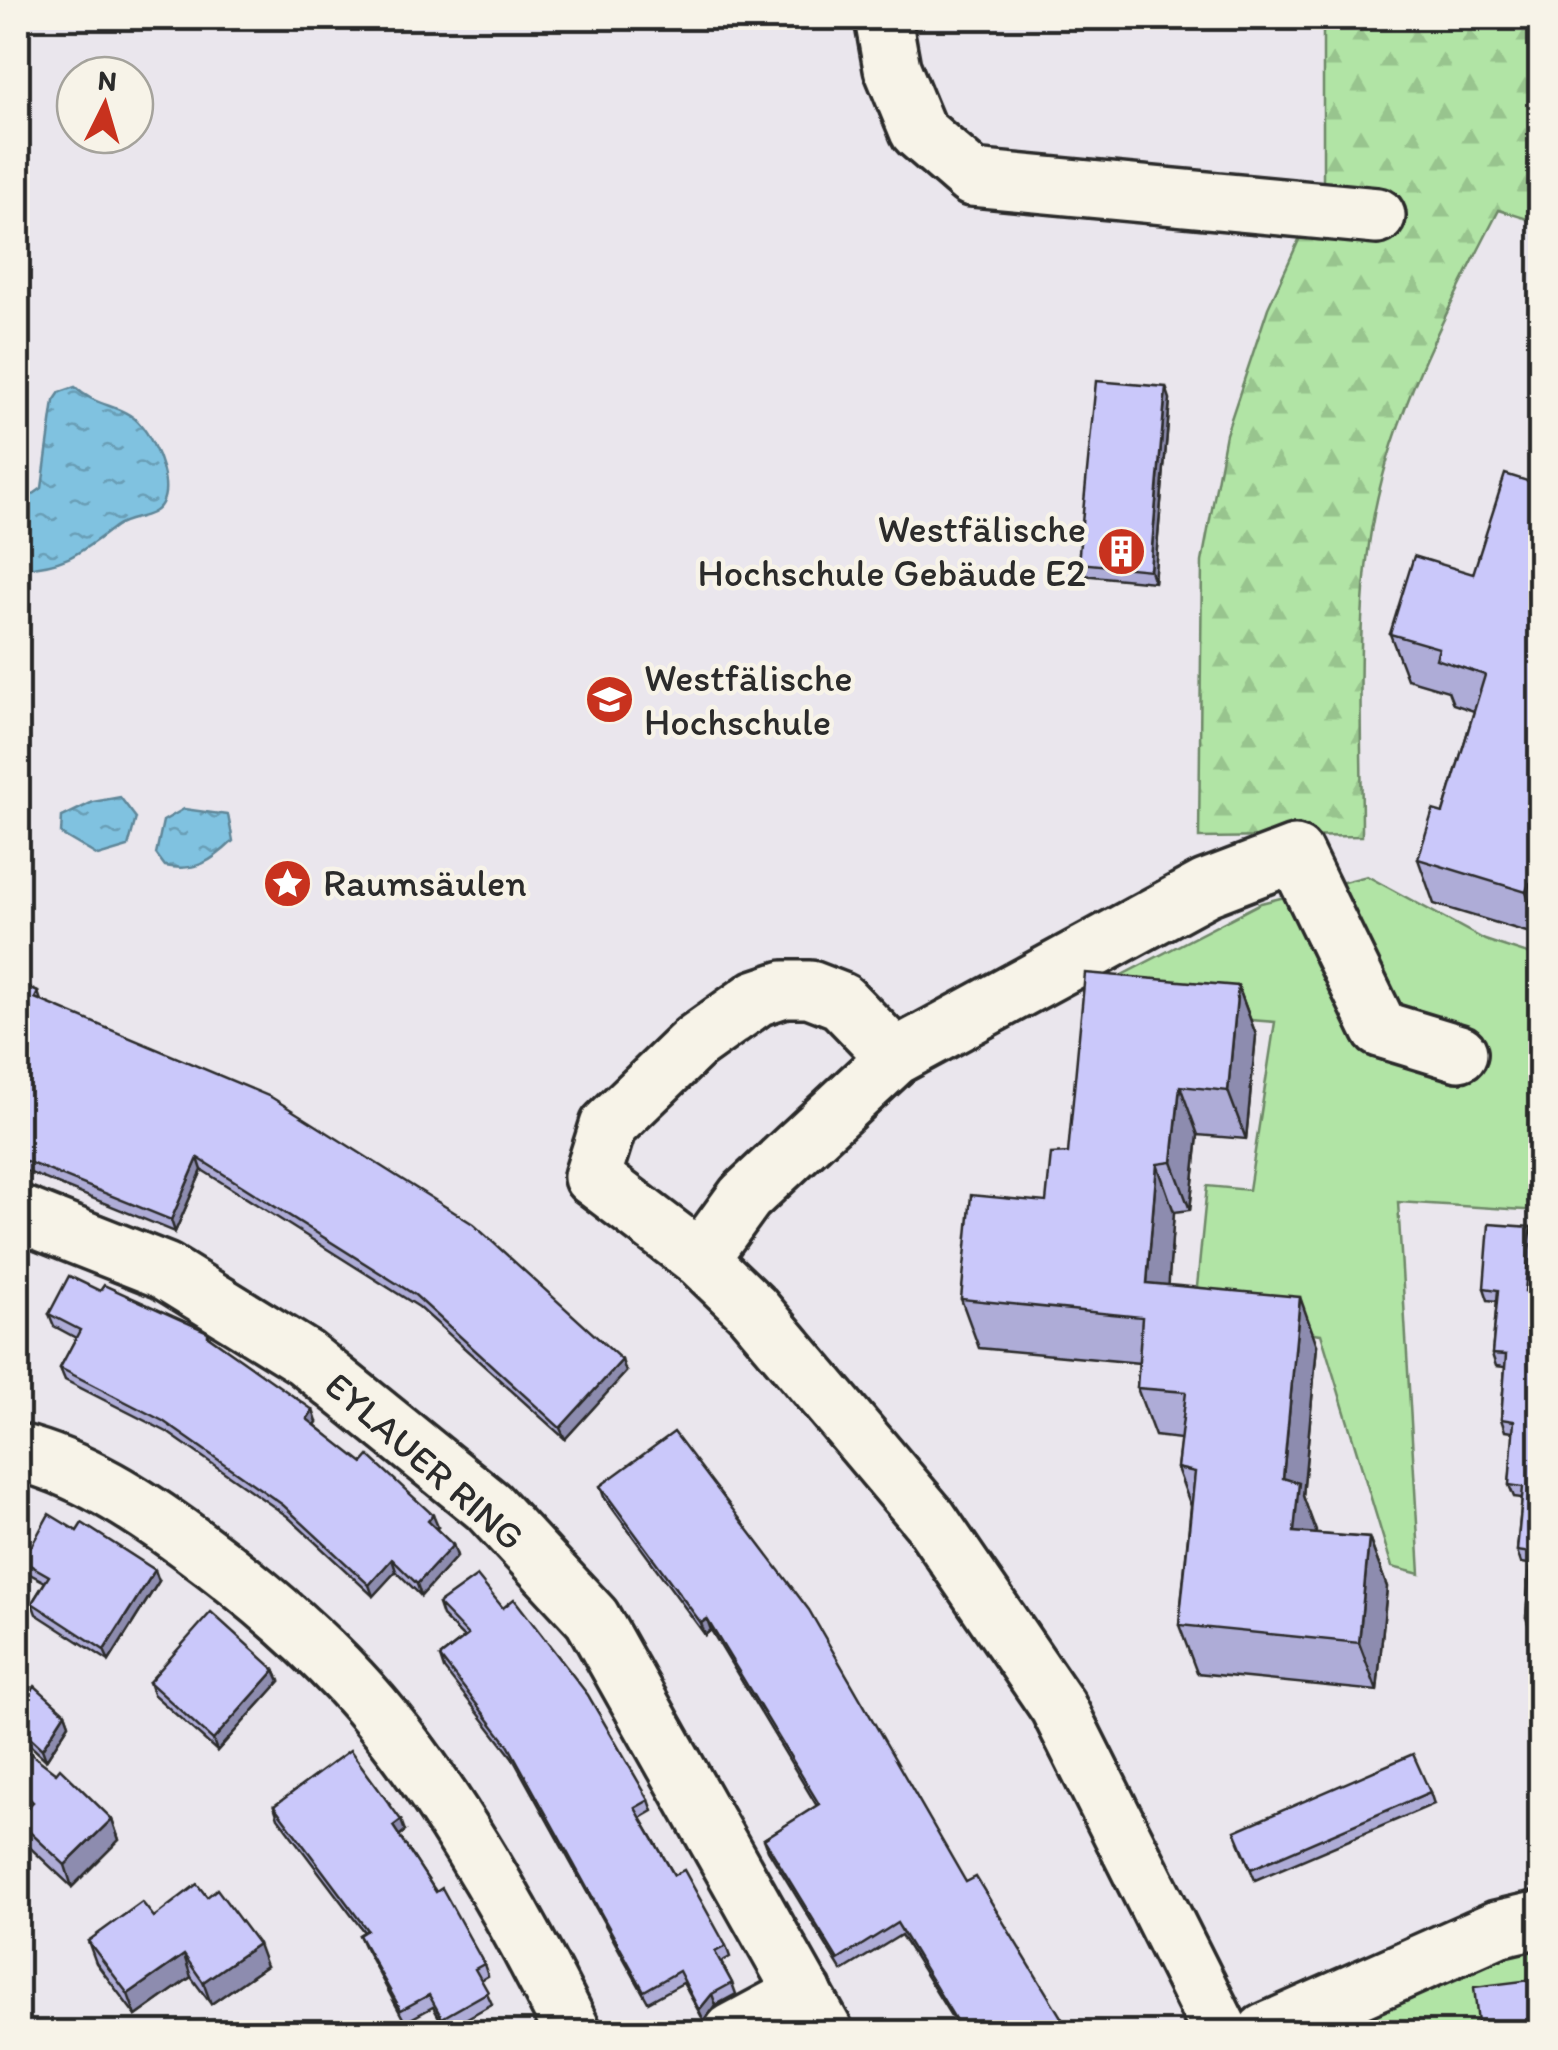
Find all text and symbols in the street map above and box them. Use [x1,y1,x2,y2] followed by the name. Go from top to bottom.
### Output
[55,55,155,155] north arrow
[96,62,118,98] text: N
[697,506,1086,596] place label: Westfälische Hochschule Gebäude E2
[1095,525,1147,577] building icon: Westfälische Hochschule Gebäude E2
[644,655,853,745] place label: Westfälische Hochschule
[583,674,635,726] school or university icon: Westfälische Hochschule
[262,857,314,909] place icon: Raumsäulen
[323,860,527,906] place label: Raumsäulen
[316,1362,534,1560] street label: EYLAUER RING

